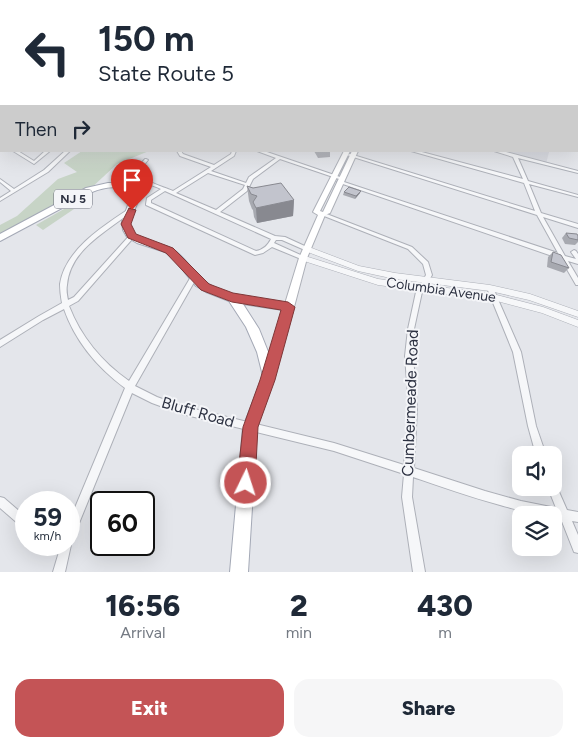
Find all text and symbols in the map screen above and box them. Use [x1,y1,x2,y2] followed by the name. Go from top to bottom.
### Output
[98,18,195,60] text: 150 m
[15,20,80,85] icon: left
[98,60,234,87] text: State Route 5
[67,115,95,143] icon: right
[15,118,57,141] text: Then
[111,159,153,210] pin
[118,166,146,194] icon: arrive
[54,190,92,208] road number: NJ 5
[385,274,497,306] street label: Columbia Avenue
[398,329,422,477] street label: Cumbermeade Road
[159,393,237,431] street label: Bluff Road
[512,446,562,556] map controls
[512,446,562,496] button: sound
[219,456,271,508] position arrow
[90,491,155,556] speed limit sign: 60
[33,502,62,532] text: 59
[512,506,562,556] button: layers
[34,529,61,543] text: km/h
[105,587,180,624] text: 16:56
[290,587,308,624] text: 2
[417,587,473,624] text: 430
[120,623,165,642] text: Arrival
[286,623,312,642] text: min
[438,623,452,642] text: m
[15,679,284,737] button: Exit
[294,679,563,737] button: Share

